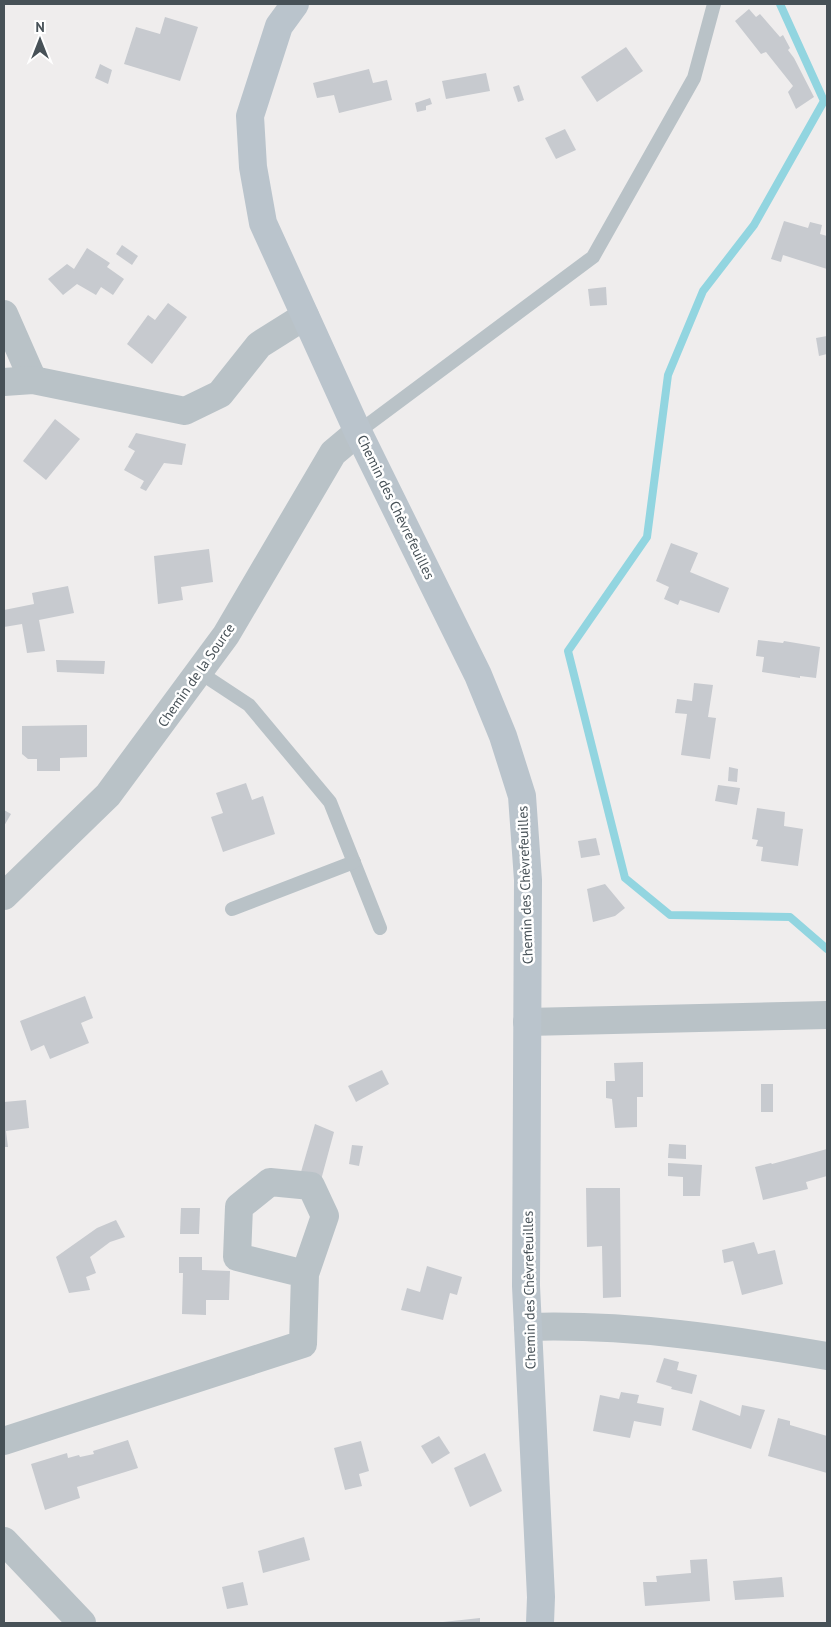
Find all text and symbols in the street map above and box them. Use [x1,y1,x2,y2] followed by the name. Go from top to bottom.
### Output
[15,15,65,65] north arrow
[35,18,45,36] text: N
[353,432,439,582] street label: Chemin des Chèvrefeuilles
[153,620,239,730] street label: Chemin de la Source
[513,805,537,965] street label: Chemin des Chèvrefeuilles
[519,1210,539,1369] street label: Chemin des Chèvrefeuilles

